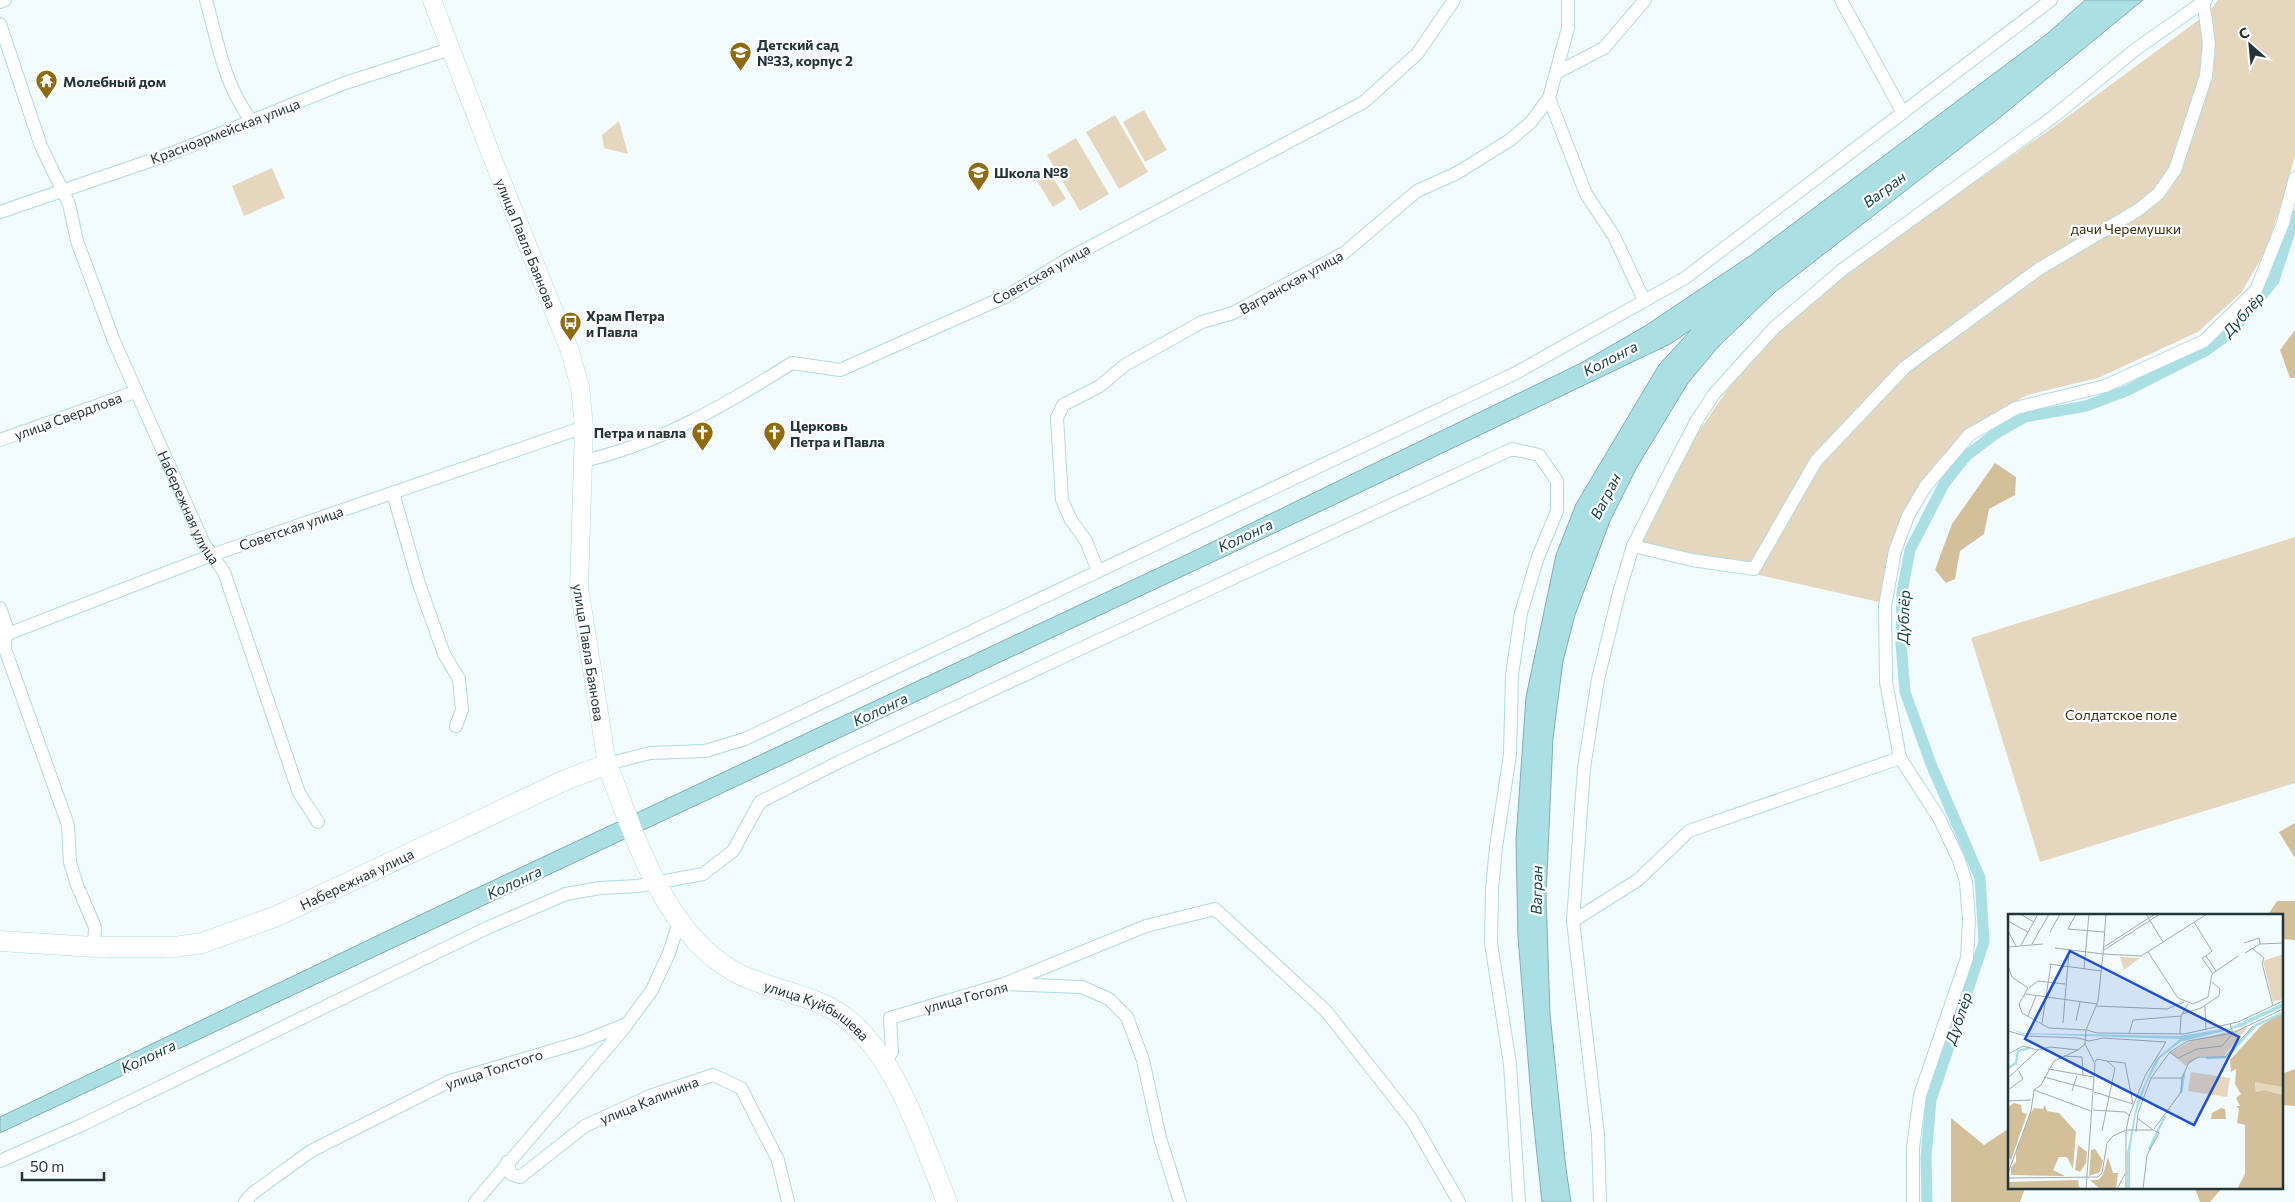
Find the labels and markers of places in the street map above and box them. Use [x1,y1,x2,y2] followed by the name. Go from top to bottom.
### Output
[757,36,853,69] place label: Детский сад №33, корпус 2
[729,40,753,71] school or university icon: Детский сад №33, корпус 2
[35,69,59,100] temple icon: Молебный дом
[63,73,166,90] place label: Молебный дом
[966,160,990,191] school or university icon: Школа №8
[994,164,1069,181] place label: Школа №8
[586,307,665,340] place label: Храм Петра и Павла
[558,311,582,342] bus stop icon: Храм Петра и Павла
[790,417,885,450] place label: Церковь Петра и Павла
[690,420,714,451] church icon: Петра и павла
[762,421,786,452] church icon: Церковь Петра и Павла
[594,424,686,441] place label: Петра и павла

